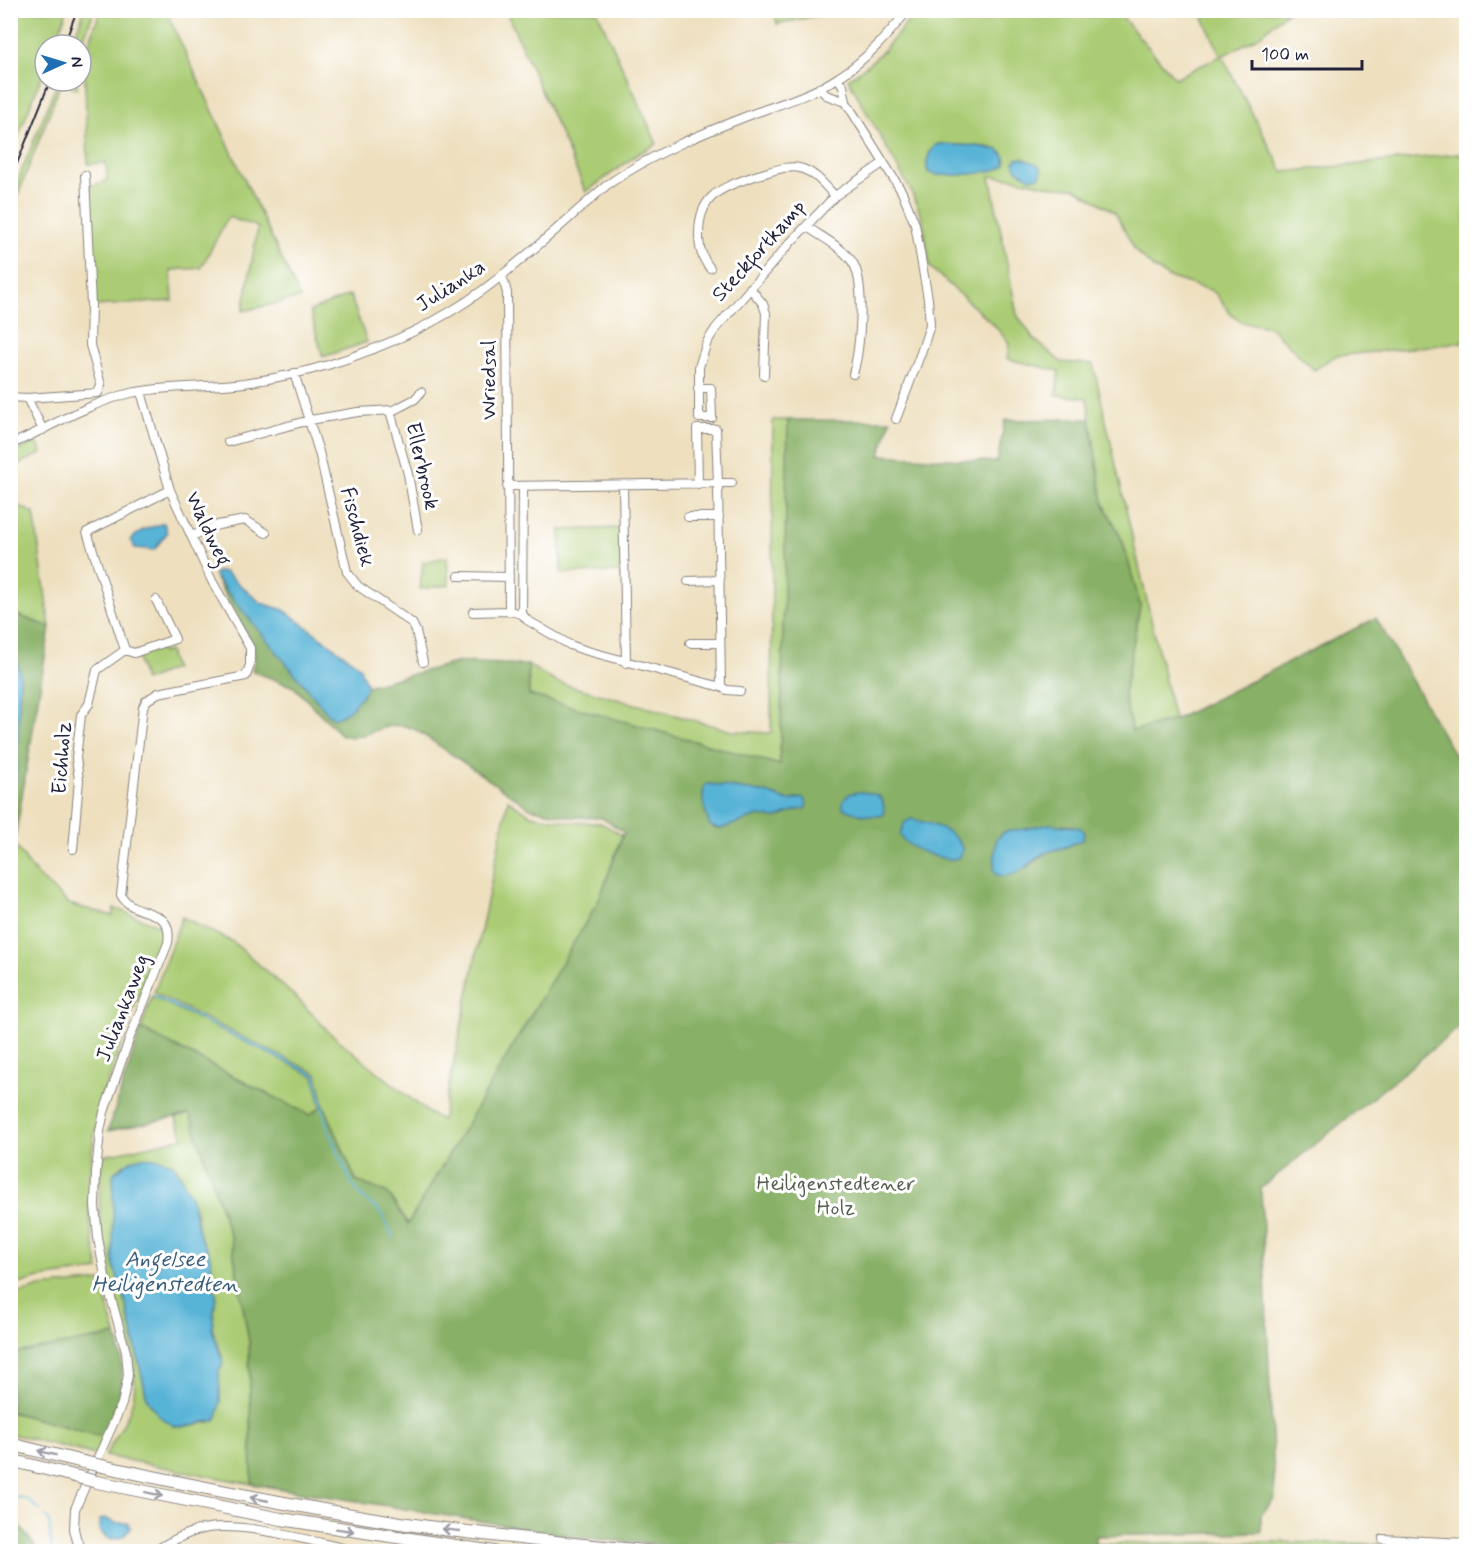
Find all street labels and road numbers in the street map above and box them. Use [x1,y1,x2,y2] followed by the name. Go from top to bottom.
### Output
[706,194,814,309] street label: Steckfortkamp
[411,253,491,319] street label: Julianka
[475,340,503,420] street label: Wriedsal
[398,419,446,513] street label: Ellerbrook
[333,484,381,570] street label: Fischdiek
[177,487,238,572] street label: Waldweg
[45,721,79,795] street label: Eichholz
[90,950,156,1066] street label: Juliankaweg

